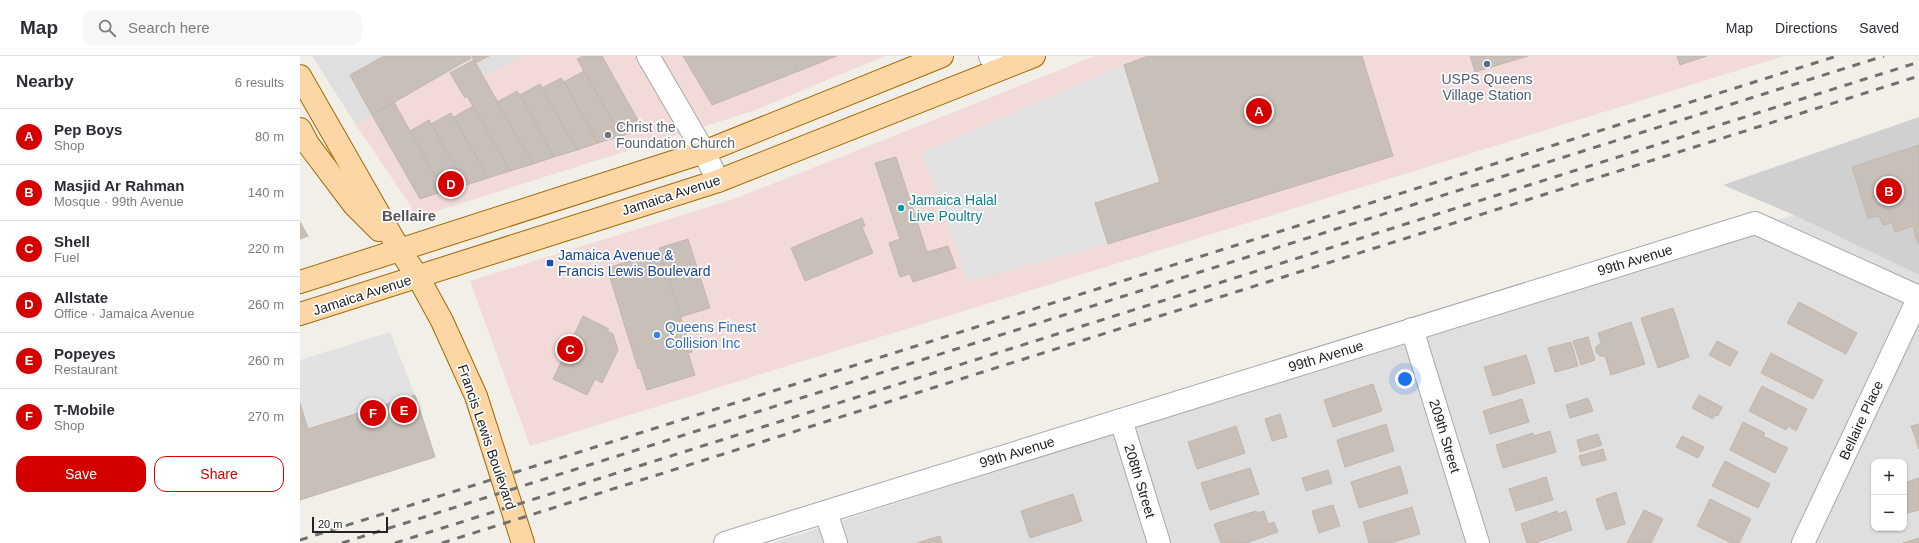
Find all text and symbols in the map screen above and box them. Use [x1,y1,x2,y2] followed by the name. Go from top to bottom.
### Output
[82,10,362,46] search box
[20,17,58,38] text: Map
[96,17,118,39] icon: search
[128,19,210,36] text: Search here
[1726,20,1753,36] text: Map
[1775,20,1837,36] text: Directions
[1859,20,1899,36] text: Saved
[1482,59,1492,69] marker: USPS Queens Village Station
[1441,71,1533,103] place label: USPS Queens Village Station
[16,72,74,91] text: Nearby
[235,75,284,90] text: 6 results
[1246,96,1272,126] pin: A
[616,119,735,151] place label: Christ the Foundation Church
[54,121,122,138] text: Pep Boys
[24,129,34,144] text: A
[255,129,284,144] text: 80 m
[603,130,613,140] marker: Christ the Foundation Church
[54,138,84,153] text: Shop
[438,169,464,199] pin: D
[620,171,722,218] street label: Jamaica Avenue
[1876,176,1902,206] pin: B
[54,177,184,194] text: Masjid Ar Rahman
[24,185,34,200] text: B
[248,185,284,200] text: 140 m
[909,192,997,224] place label: Jamaica Halal Live Poultry
[54,194,184,209] text: Mosque · 99th Avenue
[896,203,906,213] marker: Jamaica Halal Live Poultry
[382,207,436,224] district label: Bellaire
[54,233,90,250] text: Shell
[24,241,34,256] text: C
[248,241,284,256] text: 220 m
[1596,241,1675,279] street label: 99th Avenue
[558,247,711,279] place label: Jamaica Avenue & Francis Lewis Boulevard
[54,250,79,265] text: Fuel
[545,258,555,268] marker: Jamaica Avenue & Francis Lewis Boulevard
[311,271,413,318] street label: Jamaica Avenue
[54,289,108,306] text: Allstate
[24,297,34,312] text: D
[248,297,284,312] text: 260 m
[54,306,194,321] text: Office · Jamaica Avenue
[665,319,756,351] place label: Queens Finest Collision Inc
[652,330,662,340] marker: Queens Finest Collision Inc
[557,334,583,364] pin: C
[1287,337,1366,375] street label: 99th Avenue
[54,345,116,362] text: Popeyes
[25,353,33,368] text: E
[248,353,284,368] text: 260 m
[54,362,118,377] text: Restaurant
[455,362,519,512] street label: Francis Lewis Boulevard
[1395,369,1415,389] your location
[1836,378,1886,462] street label: Bellaire Place
[391,395,417,425] pin: E
[1426,397,1464,475] street label: 209th Street
[360,398,386,428] pin: F
[54,401,115,418] text: T-Mobile
[25,409,33,424] text: F
[248,409,284,424] text: 270 m
[54,418,84,433] text: Shop
[978,433,1057,471] street label: 99th Avenue
[1121,442,1159,520] street label: 208th Street
[16,456,146,492] button: Save
[154,456,284,492] button: Share
[1871,459,1907,531] map controls
[1871,459,1907,495] button: +
[1871,495,1907,531] button: −
[312,515,388,534] scale bar
[318,518,342,530] text: 20 m

